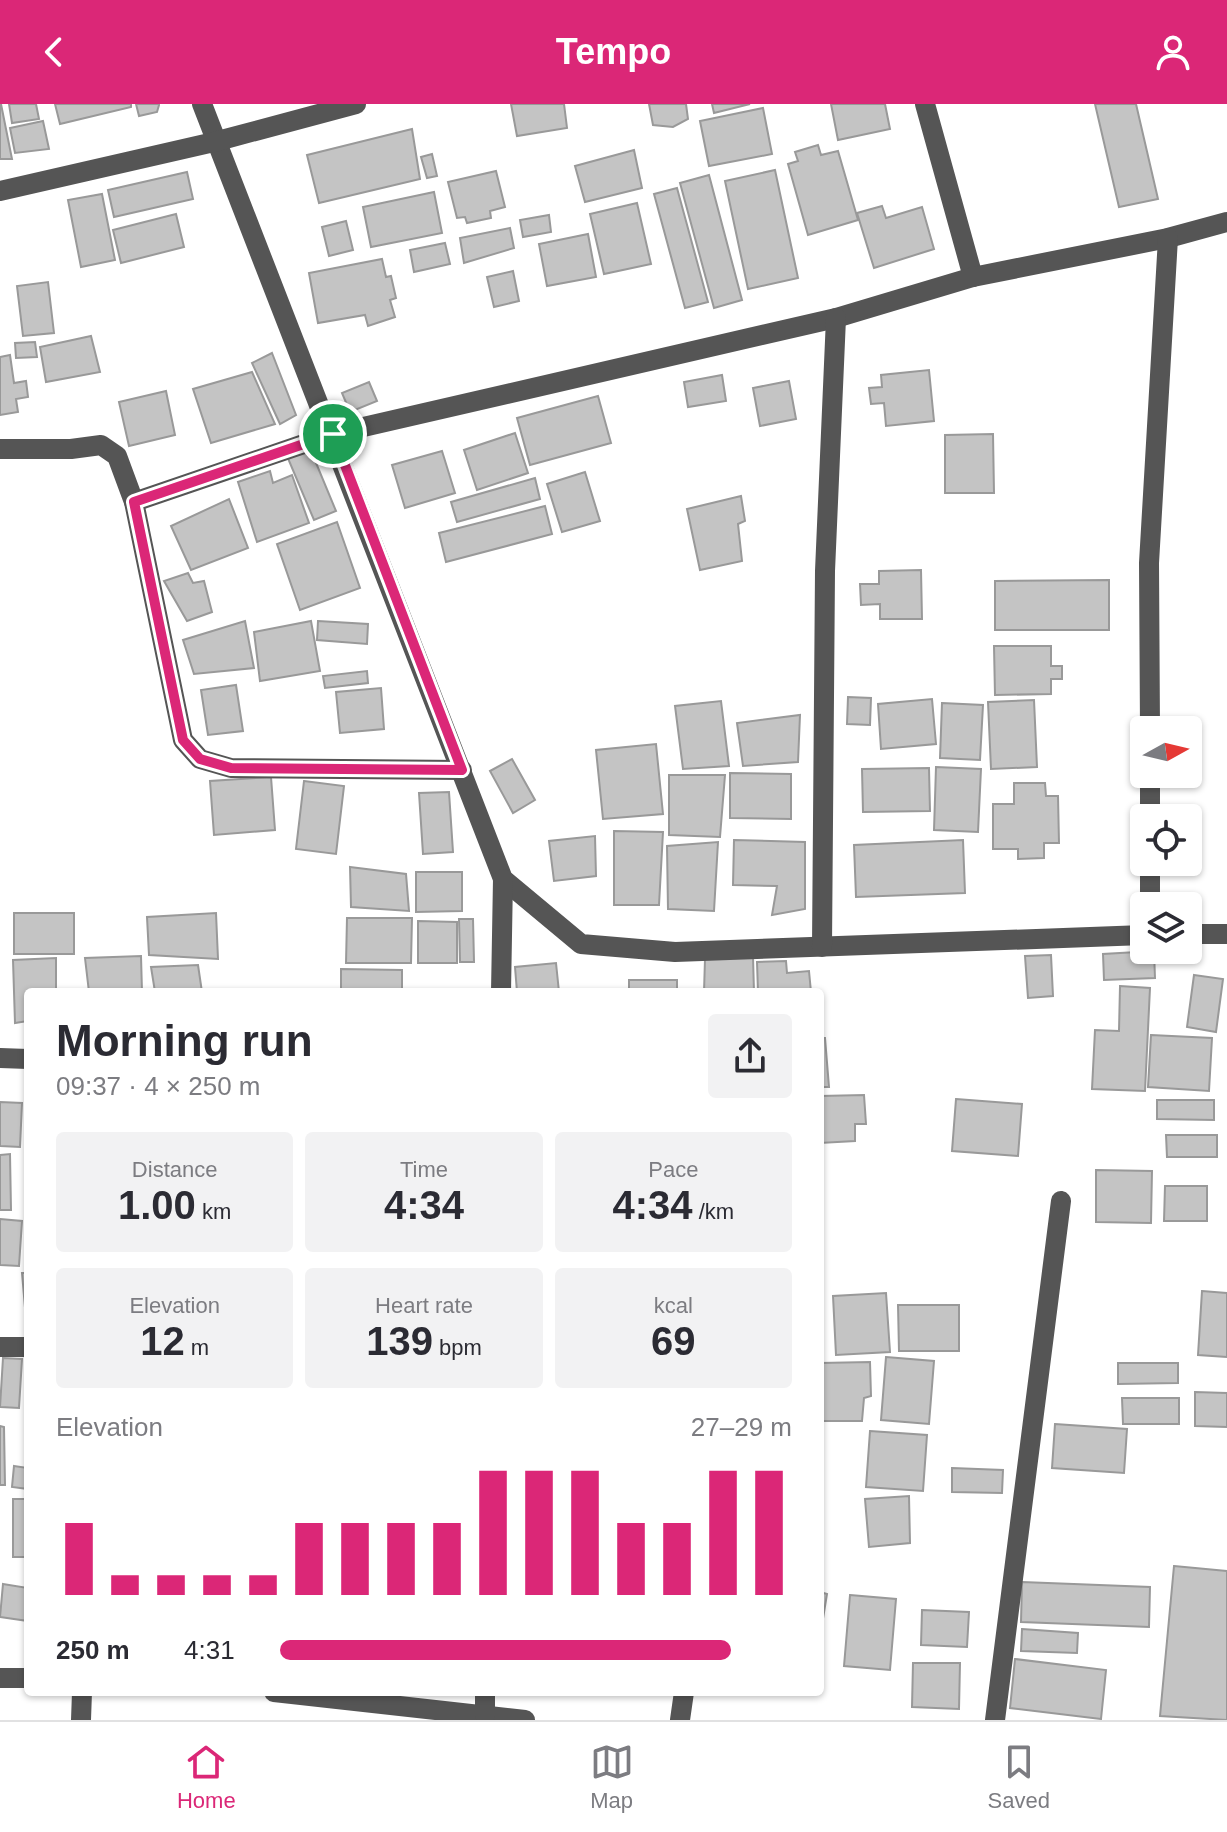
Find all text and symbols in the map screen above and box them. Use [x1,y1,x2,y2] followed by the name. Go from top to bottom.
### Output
[32,30,76,74] icon: back
[1151,30,1195,74] icon: person
[556,31,671,72] text: Tempo
[299,400,367,468] pin
[311,412,355,456] icon: arrive
[1130,716,1202,788] north arrow
[1130,716,1202,964] map controls
[1130,804,1202,876] button: locate
[1130,892,1202,964] button: layers
[708,1014,792,1098] button: share
[56,1016,313,1065] text: Morning run
[56,1071,261,1101] text: 09:37 · 4 × 250 m
[132,1157,217,1182] text: Distance
[400,1157,448,1182] text: Time
[648,1157,698,1182] text: Pace
[118,1183,196,1227] text: 1.00
[384,1183,464,1227] text: 4:34
[613,1183,693,1227] text: 4:34
[196,1199,231,1224] text: km
[693,1199,734,1224] text: /km
[129,1293,220,1318] text: Elevation
[375,1293,473,1318] text: Heart rate
[654,1293,693,1318] text: kcal
[140,1319,185,1363] text: 12
[366,1319,433,1363] text: 139
[651,1319,696,1363] text: 69
[185,1335,209,1360] text: m
[433,1335,482,1360] text: bpm
[56,1412,163,1442] text: Elevation
[691,1412,792,1442] text: 27–29 m
[56,1635,130,1665] text: 250 m
[184,1635,235,1665] text: 4:31
[177,1740,236,1814] tab: Home
[590,1740,634,1814] tab: Map
[988,1740,1050,1814] tab: Saved

